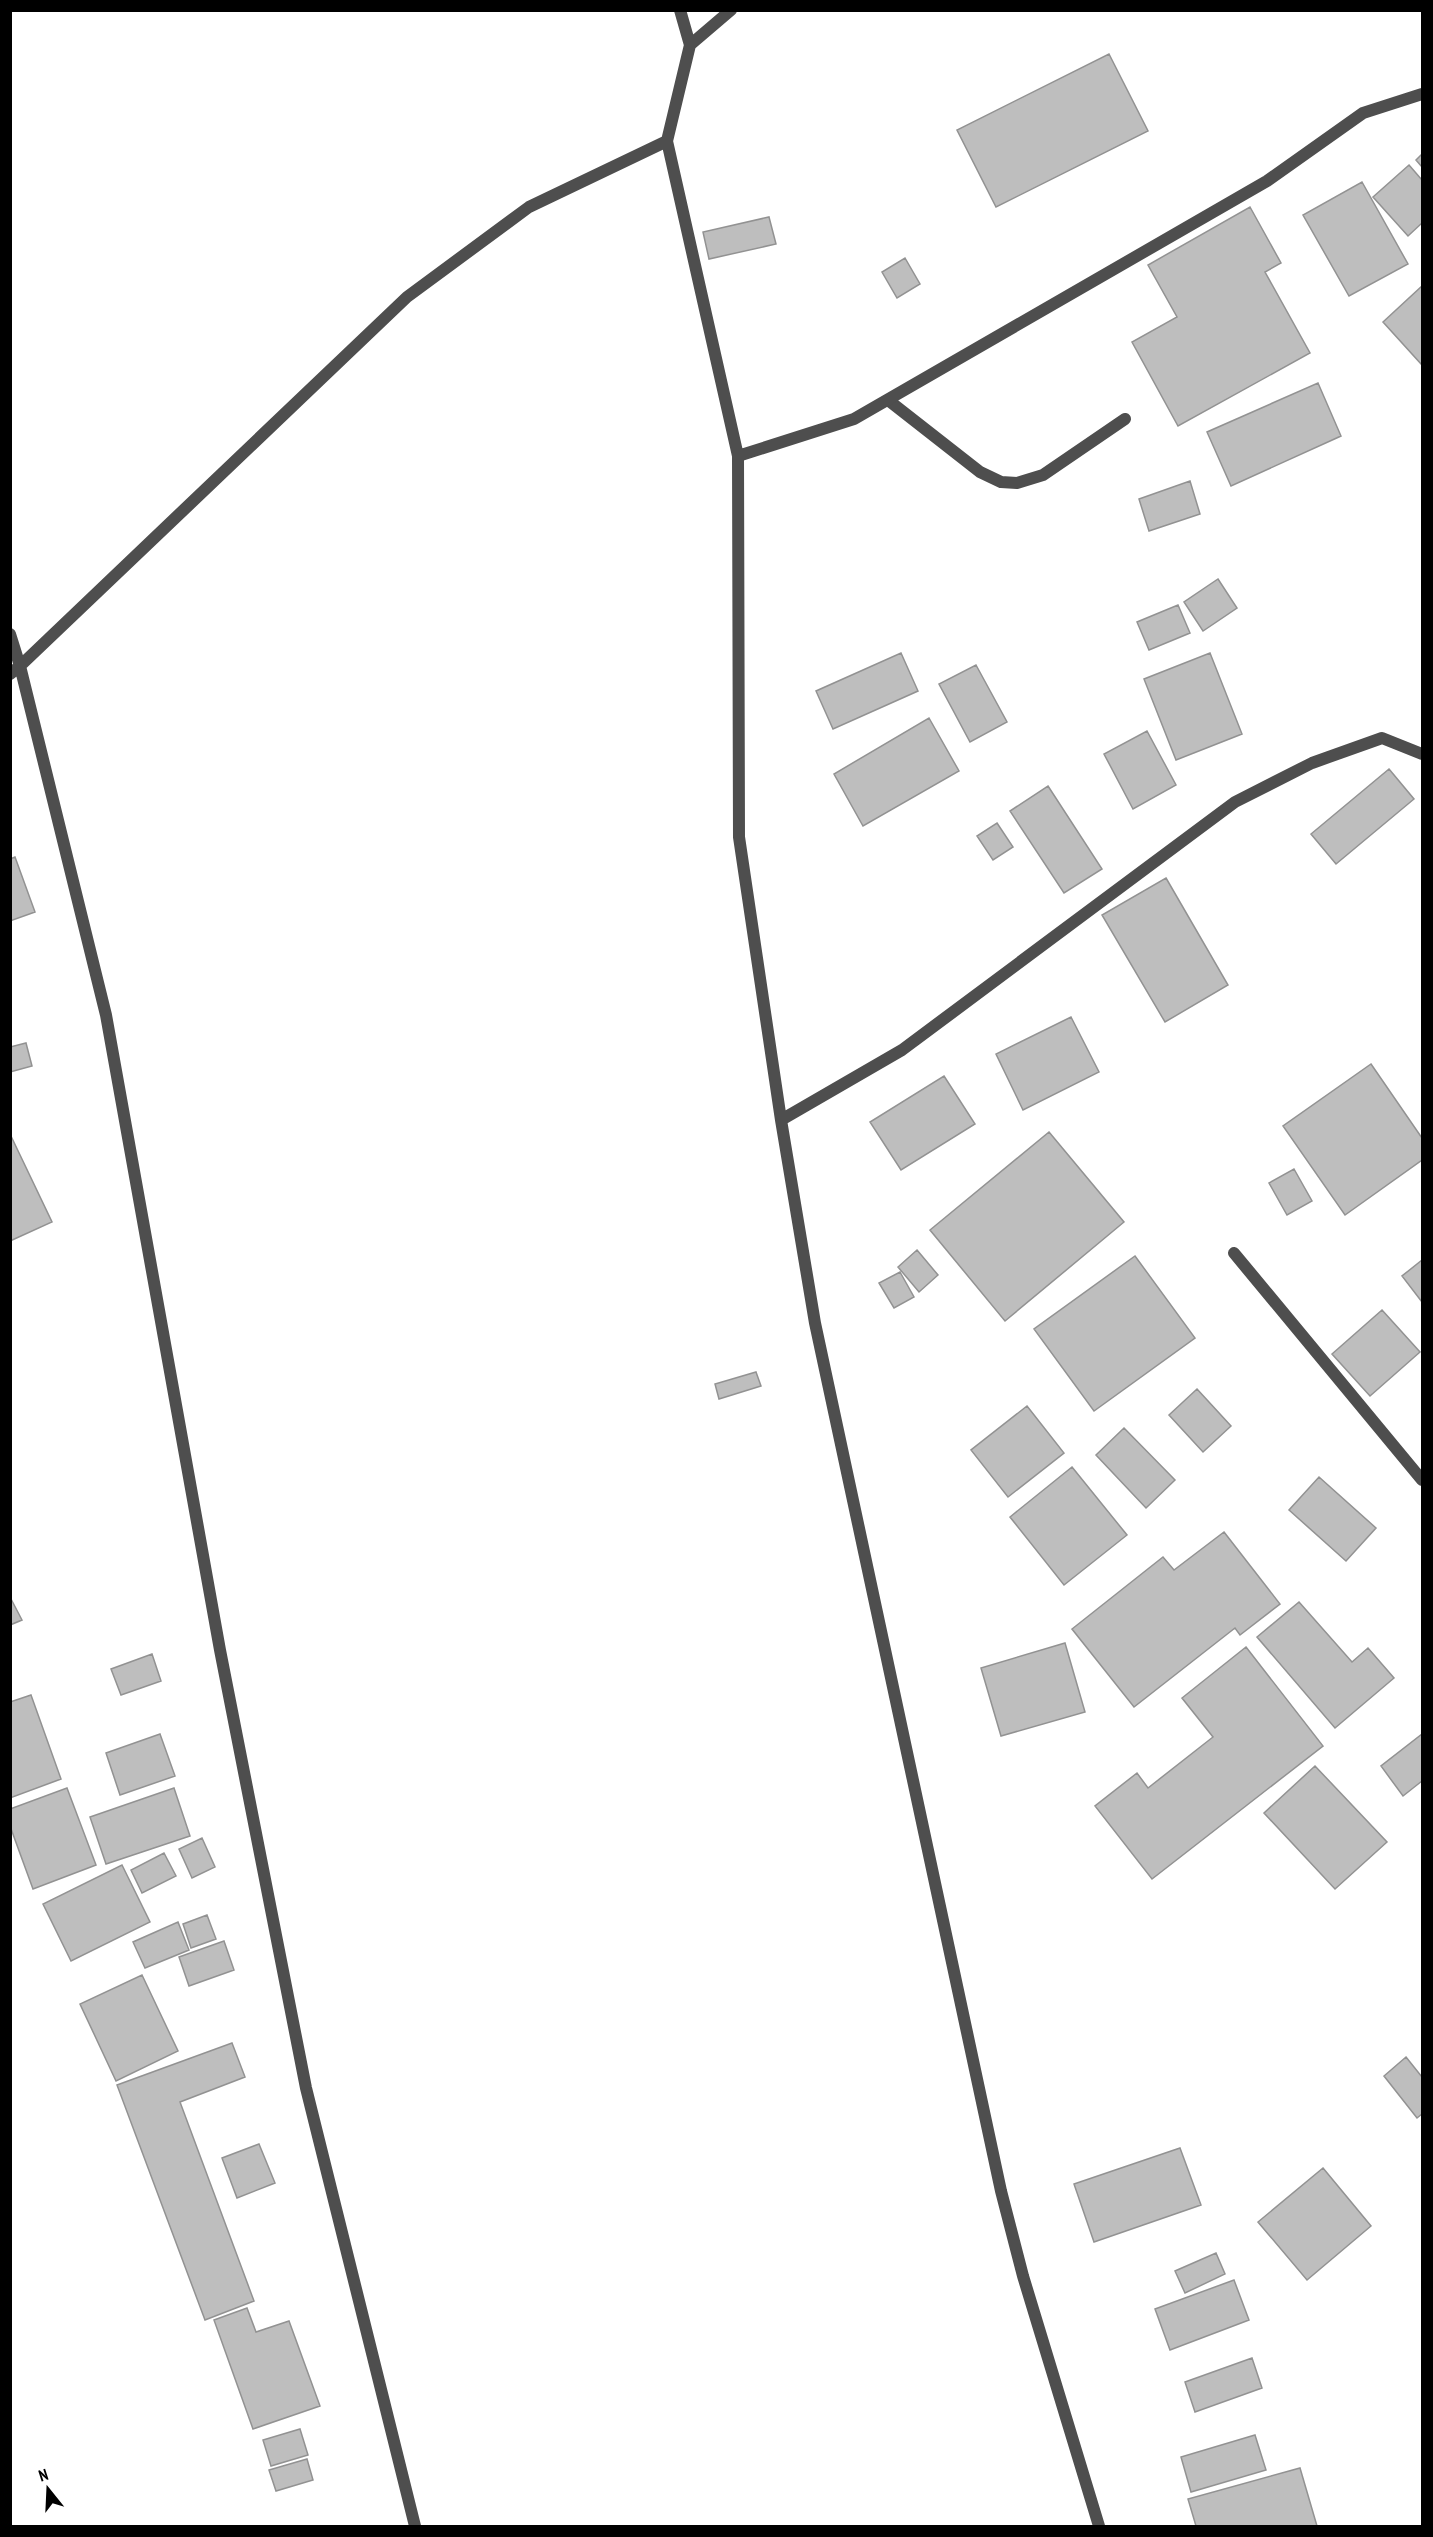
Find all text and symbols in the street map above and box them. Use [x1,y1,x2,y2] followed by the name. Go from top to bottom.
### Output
[18,2459,78,2519] north arrow
[36,2464,51,2486] text: N

